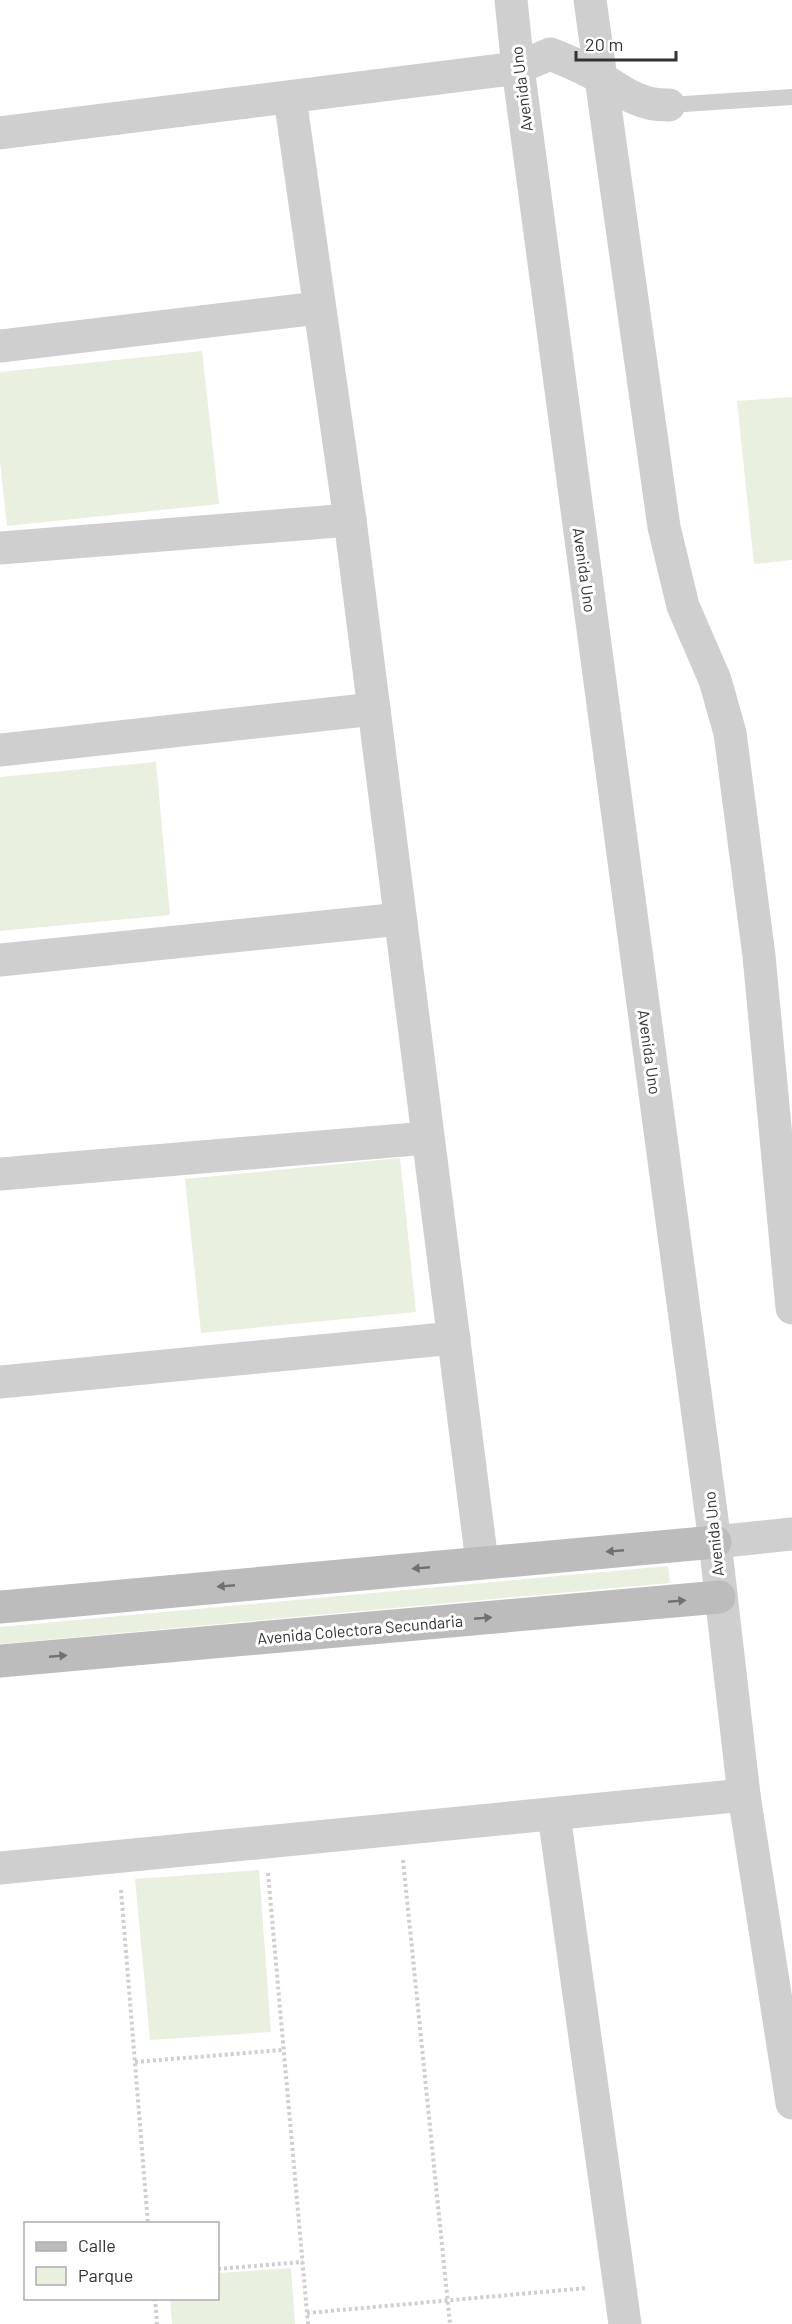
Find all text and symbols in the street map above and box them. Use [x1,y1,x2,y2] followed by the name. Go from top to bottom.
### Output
[576,24,676,62] scale bar
[585,33,623,55] text: 20 m
[506,45,536,133] street label: Avenida Uno
[570,526,600,614] street label: Avenida Uno
[635,1008,665,1096] street label: Avenida Uno
[699,1490,727,1578] street label: Avenida Uno
[605,1546,624,1556] one-way arrow
[411,1563,430,1573] one-way arrow
[217,1581,236,1591] one-way arrow
[667,1596,686,1606] one-way arrow
[256,1611,464,1647] street label: Avenida Colectora Secundaria
[473,1614,492,1623] one-way arrow
[49,1651,68,1661] one-way arrow
[24,2222,219,2300] legend
[78,2234,116,2256] text: Calle
[78,2264,133,2286] text: Parque

